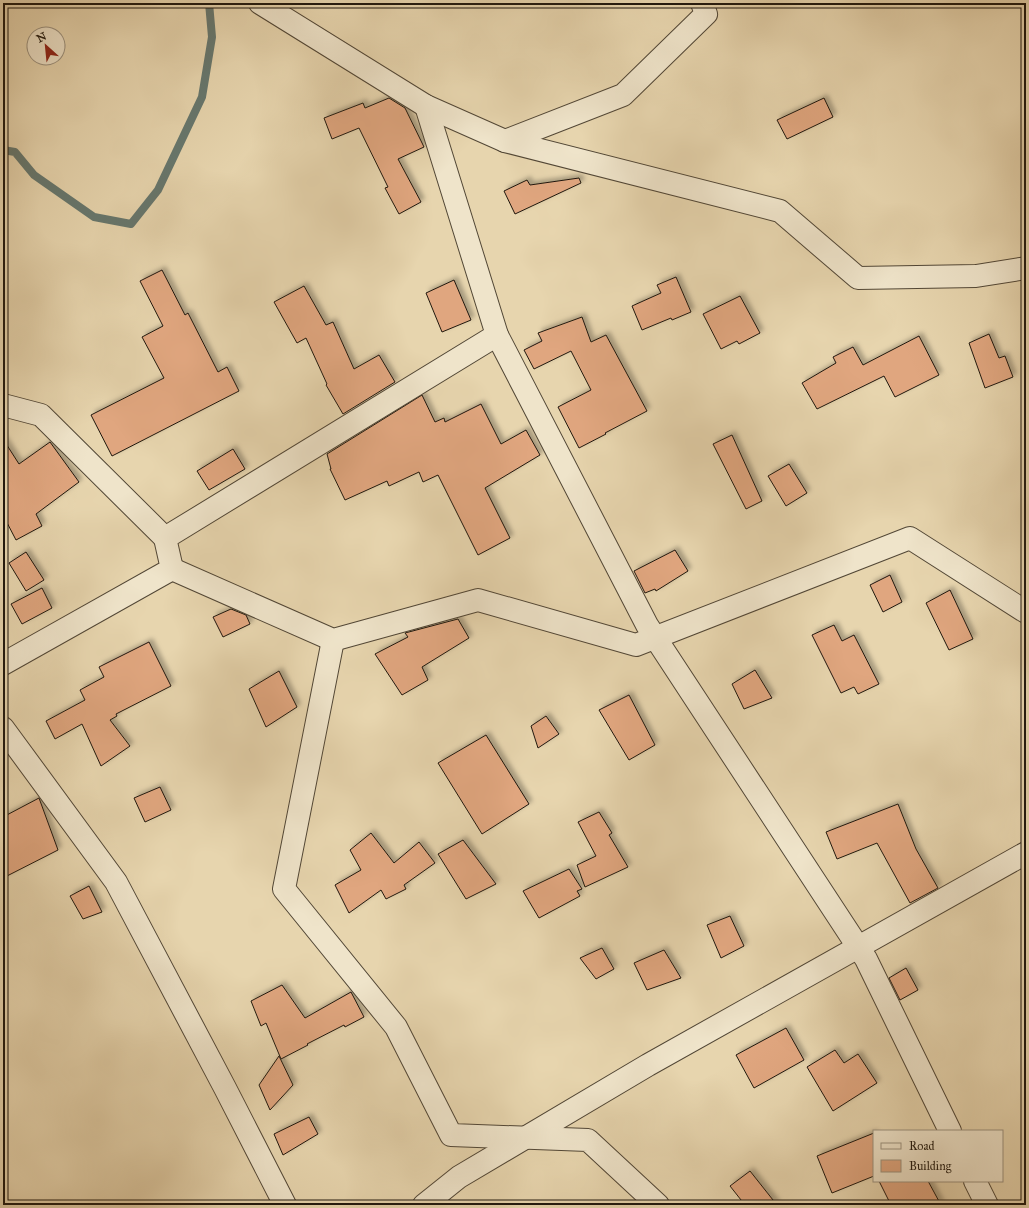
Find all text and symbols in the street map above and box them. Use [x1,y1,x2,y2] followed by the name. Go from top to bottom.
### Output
[26,26,66,66] north arrow
[35,29,49,45] text: N
[873,1130,1003,1182] legend
[909,1139,935,1153] text: Road
[909,1159,952,1174] text: Building

